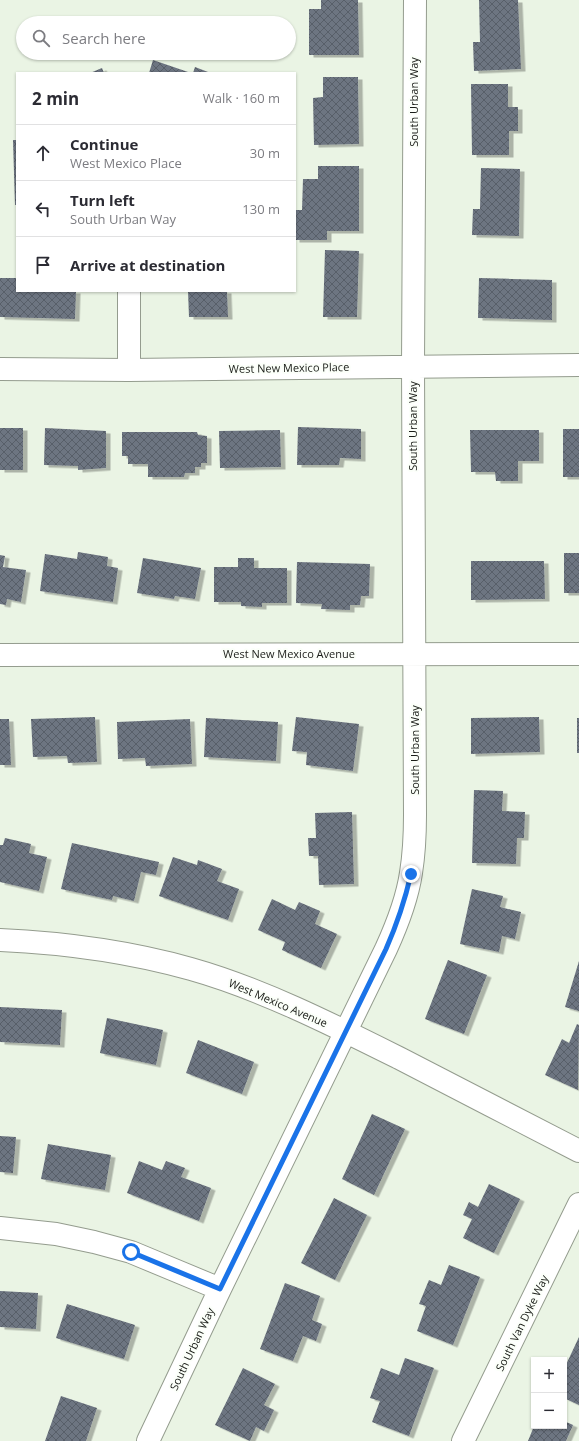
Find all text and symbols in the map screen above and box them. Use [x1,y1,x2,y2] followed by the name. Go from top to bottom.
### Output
[16,16,296,60] search box
[30,27,52,49] icon: search
[62,28,146,48] text: Search here
[406,57,421,147] street label: South Urban Way
[32,87,79,110] text: 2 min
[203,89,280,107] text: Walk · 160 m
[70,134,138,154] text: Continue
[32,142,54,164] icon: ahead
[250,144,280,162] text: 30 m
[70,154,182,172] text: West Mexico Place
[70,190,135,210] text: Turn left
[32,198,54,220] icon: left
[242,200,280,218] text: 130 m
[70,210,176,228] text: South Urban Way
[32,254,54,276] icon: arrive
[70,255,225,275] text: Arrive at destination
[229,359,349,376] street label: West New Mexico Place
[405,381,420,471] street label: South Urban Way
[223,646,355,661] street label: West New Mexico Avenue
[407,705,422,795] street label: South Urban Way
[402,865,420,883] route end
[226,975,330,1030] street label: West Mexico Avenue
[122,1243,140,1261] route start
[492,1272,552,1373] street label: South Van Dyke Way
[166,1305,217,1393] street label: South Urban Way
[531,1357,567,1429] map controls
[531,1357,567,1393] button: +
[531,1393,567,1429] button: −

